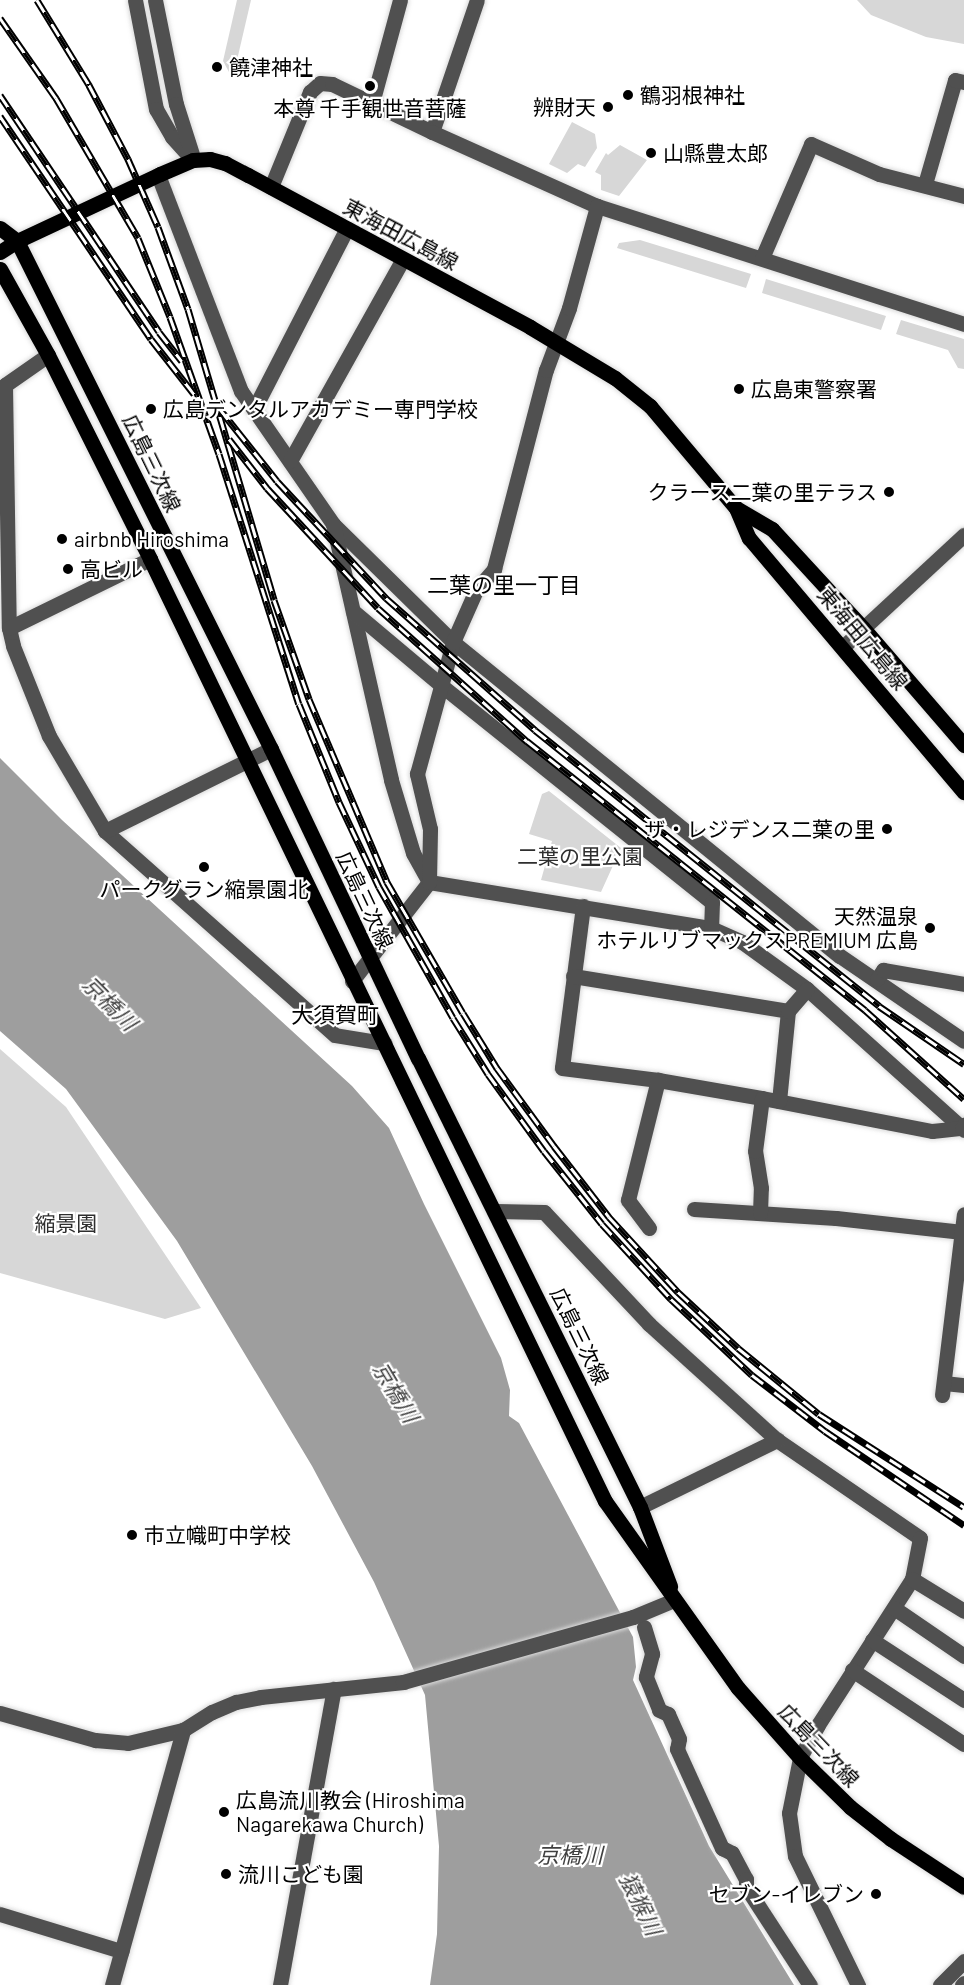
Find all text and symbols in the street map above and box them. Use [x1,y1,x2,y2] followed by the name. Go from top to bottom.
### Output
[229,54,313,80] place label: 饒津神社
[210,60,224,74] marker: 饒津神社
[363,79,377,93] marker: 本尊 千手観世音菩薩
[640,82,745,108] place label: 鶴羽根神社
[621,88,635,102] marker: 鶴羽根神社
[533,94,596,120] place label: 辨財天
[273,95,467,121] place label: 本尊 千手観世音菩薩
[601,100,615,114] marker: 辨財天
[663,140,768,166] place label: 山縣豊太郎
[644,146,658,160] marker: 山縣豊太郎
[339,193,463,275] street label: 東海田広島線
[751,376,877,402] place label: 広島東警察署
[732,382,746,396] marker: 広島東警察署
[163,396,478,422] place label: 広島デンタルアカデミー専門学校
[144,402,158,416] marker: 広島デンタルアカデミー専門学校
[118,410,186,516] street label: 広島三次線
[646,479,877,505] place label: クラース二葉の里テラス
[882,485,896,499] marker: クラース二葉の里テラス
[74,526,229,552] place label: airbnb Hiroshima
[55,532,69,546] marker: airbnb Hiroshima
[80,556,143,582] place label: 高ビル
[61,562,75,576] marker: 高ビル
[427,572,581,598] district label: 二葉の里一丁目
[813,582,913,694] street label: 東海田広島線
[644,816,875,842] place label: ザ・レジデンス二葉の里
[880,822,894,836] marker: ザ・レジデンス二葉の里
[517,843,643,869] park label: 二葉の里公園
[331,847,399,953] street label: 広島三次線
[197,860,211,874] marker: パークグラン縮景園北
[99,876,309,902] place label: パークグラン縮景園北
[596,903,918,953] place label: 天然温泉 ホテルリブマックスPREMIUM 広島
[923,921,937,935] marker: 天然温泉 ホテルリブマックスPREMIUM 広島
[77,970,143,1036] water label: 京橋川
[291,1002,379,1028] district label: 大須賀町
[35,1210,97,1236] park label: 縮景園
[546,1283,614,1389] street label: 広島三次線
[368,1357,424,1427] water label: 京橋川
[144,1522,291,1548] place label: 市立幟町中学校
[125,1528,139,1542] marker: 市立幟町中学校
[773,1698,865,1792] street label: 広島三次線
[236,1787,465,1837] place label: 広島流川教会 (Hiroshima Nagarekawa Church)
[217,1805,231,1819] marker: 広島流川教会 (Hiroshima Nagarekawa Church)
[537,1842,603,1868] water label: 京橋川
[238,1861,364,1887] place label: 流川こども園
[219,1867,233,1881] marker: 流川こども園
[615,1869,667,1939] water label: 猿猴川
[709,1881,864,1907] place label: セブン-イレブン
[869,1887,883,1901] marker: セブン-イレブン

